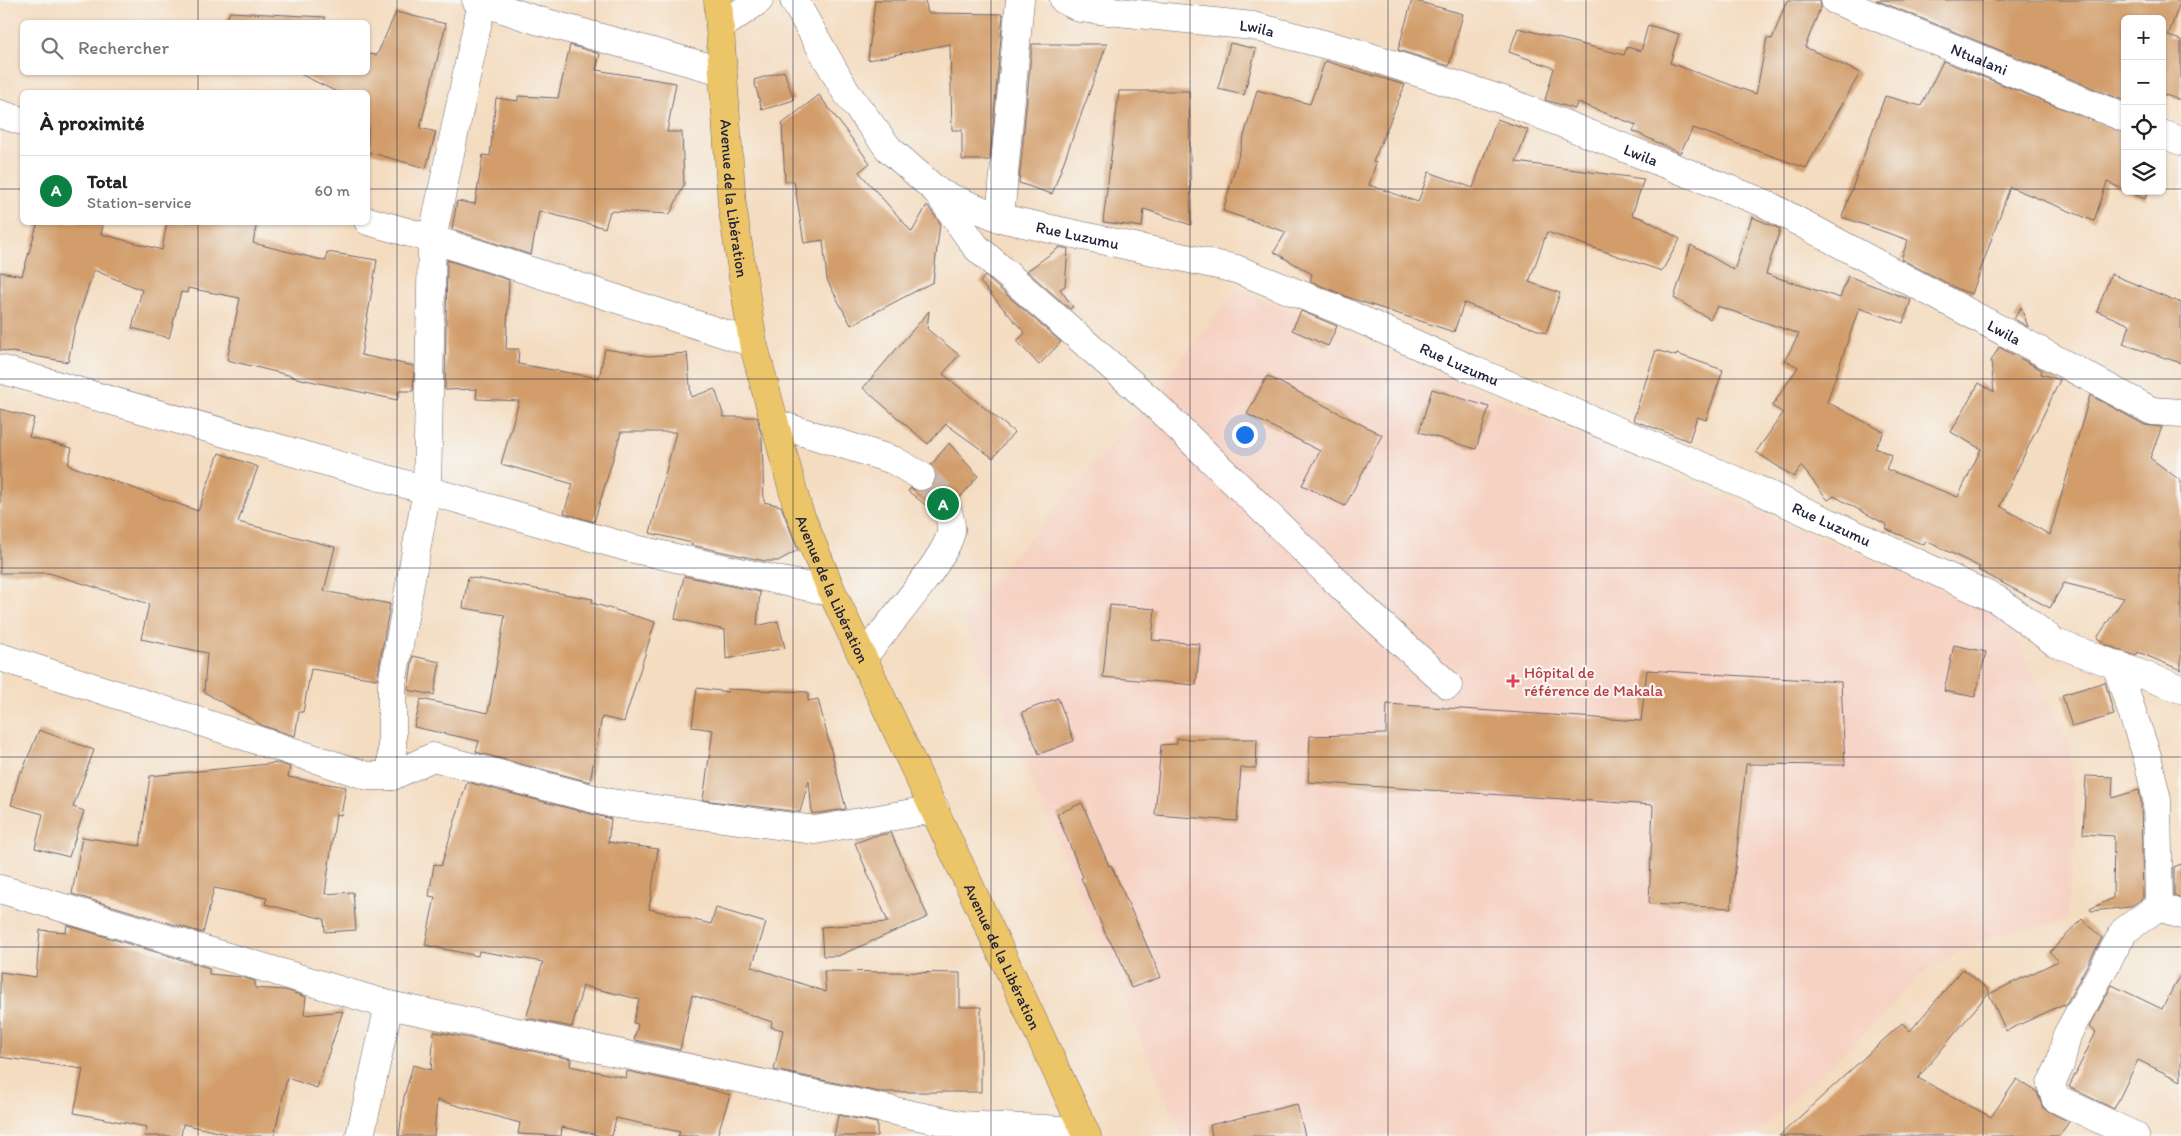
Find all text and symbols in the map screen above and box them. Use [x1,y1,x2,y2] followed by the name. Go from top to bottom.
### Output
[2121,15,2166,195] map controls
[2121,15,2166,60] button: +
[1239,16,1276,41] street label: Lwila
[20,20,370,75] search box
[38,34,66,62] icon: search
[78,36,169,59] text: Rechercher
[1948,39,2010,79] street label: Ntualani
[2121,60,2166,105] button: −
[2121,105,2166,150] button: locate
[40,110,145,135] text: À proximité
[716,118,752,279] street label: Avenue de la Libération
[1621,140,1661,170] street label: Lwila
[2121,150,2166,195] button: layers
[87,170,127,193] text: Total
[51,181,61,200] text: A
[315,181,350,200] text: 60 m
[87,193,192,212] text: Station-service
[1034,217,1121,254] street label: Rue Luzumu
[1984,316,2024,349] street label: Lwila
[1417,338,1502,390] street label: Rue Luzumu
[1232,422,1258,448] your location
[927,485,959,523] pin: A
[1789,498,1874,551] street label: Rue Luzumu
[792,512,873,666] street label: Avenue de la Libération
[1524,663,1664,700] place label: Hôpital de référence de Makala
[1506,674,1520,688] marker: Hôpital de référence de Makala
[960,880,1045,1033] street label: Avenue de la Libération

